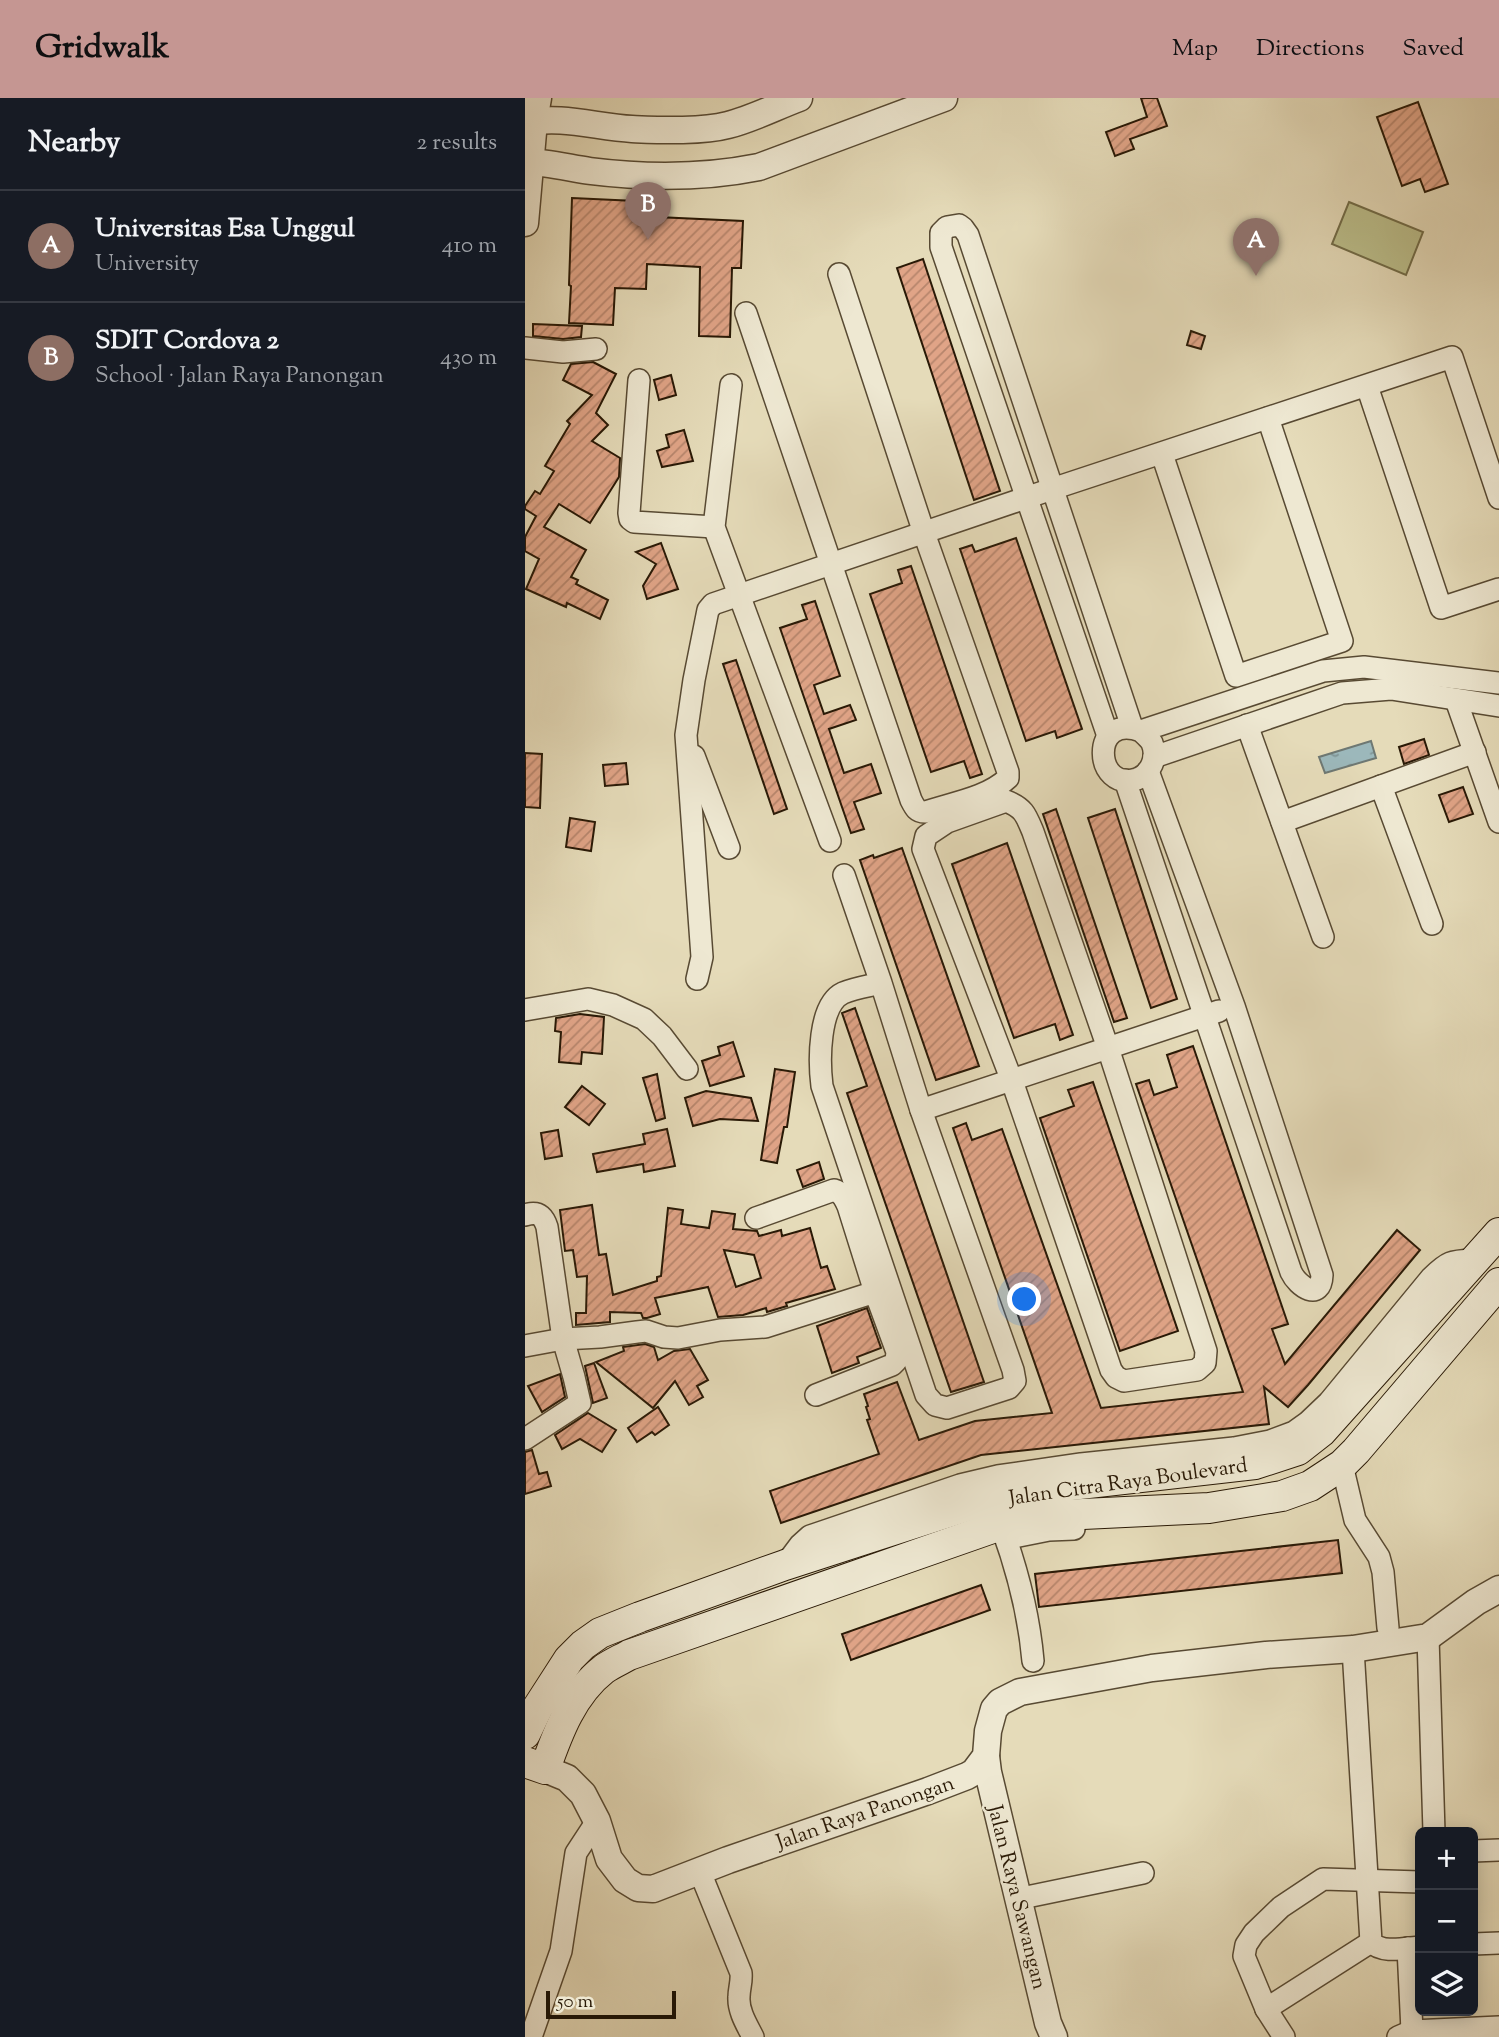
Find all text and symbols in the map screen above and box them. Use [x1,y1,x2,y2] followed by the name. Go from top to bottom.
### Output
[35,25,169,73] text: Gridwalk
[1172,32,1218,66] text: Map
[1256,32,1364,66] text: Directions
[1402,32,1464,66] text: Saved
[28,122,120,165] text: Nearby
[417,127,497,160] text: 2 results
[625,182,671,240] pin: B
[95,211,355,248] text: Universitas Esa Unggul
[1233,218,1279,276] pin: A
[42,230,60,263] text: A
[442,230,497,263] text: 410 m
[95,248,199,281] text: University
[95,323,279,360] text: SDIT Cordova 2
[44,342,58,375] text: B
[440,342,497,375] text: 430 m
[95,360,384,393] text: School · Jalan Raya Panongan
[1007,1282,1041,1316] your location
[1006,1451,1250,1515] street label: Jalan Citra Raya Boulevard
[772,1769,959,1859] street label: Jalan Raya Panongan
[978,1801,1053,1993] street label: Jalan Raya Sawangan
[1415,1827,1478,2016] map controls
[1415,1827,1478,1890] button: +
[1415,1890,1478,1953] button: −
[1415,1953,1478,2016] button: layers
[546,1988,675,2020] scale bar
[557,1989,593,2016] text: 50 m

